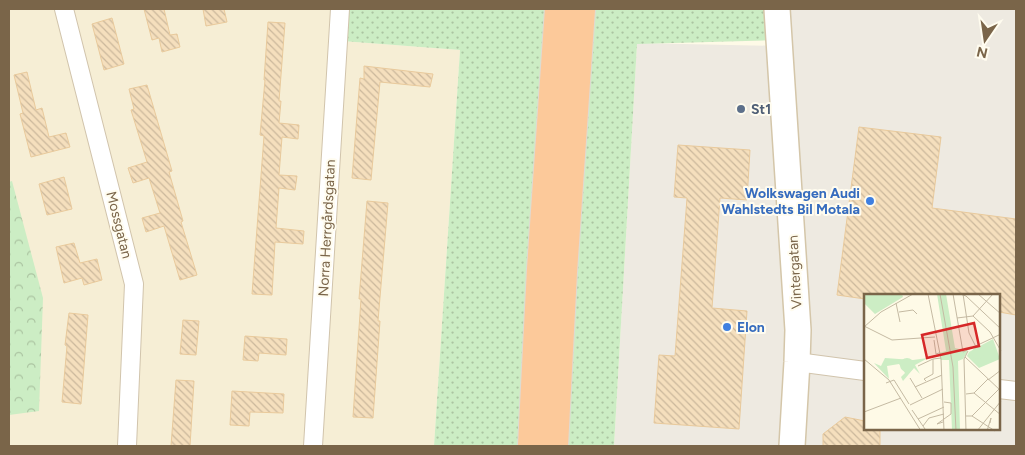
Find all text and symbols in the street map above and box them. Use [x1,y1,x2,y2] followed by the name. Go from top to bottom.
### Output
[960,15,1010,65] north arrow
[975,43,989,62] text: N
[751,101,771,118] place label: St1
[735,103,747,115] marker: St1
[315,159,339,297] street label: Norra Herrgårdsgatan
[721,185,860,218] place label: Wolkswagen Audi Wahlstedts Bil Motala
[102,190,136,261] street label: Mossgatan
[864,195,876,207] marker: Wolkswagen Audi Wahlstedts Bil Motala
[785,234,805,309] street label: Vintergatan
[864,294,1000,430] inset map
[737,319,765,336] place label: Elon
[721,321,733,333] marker: Elon

